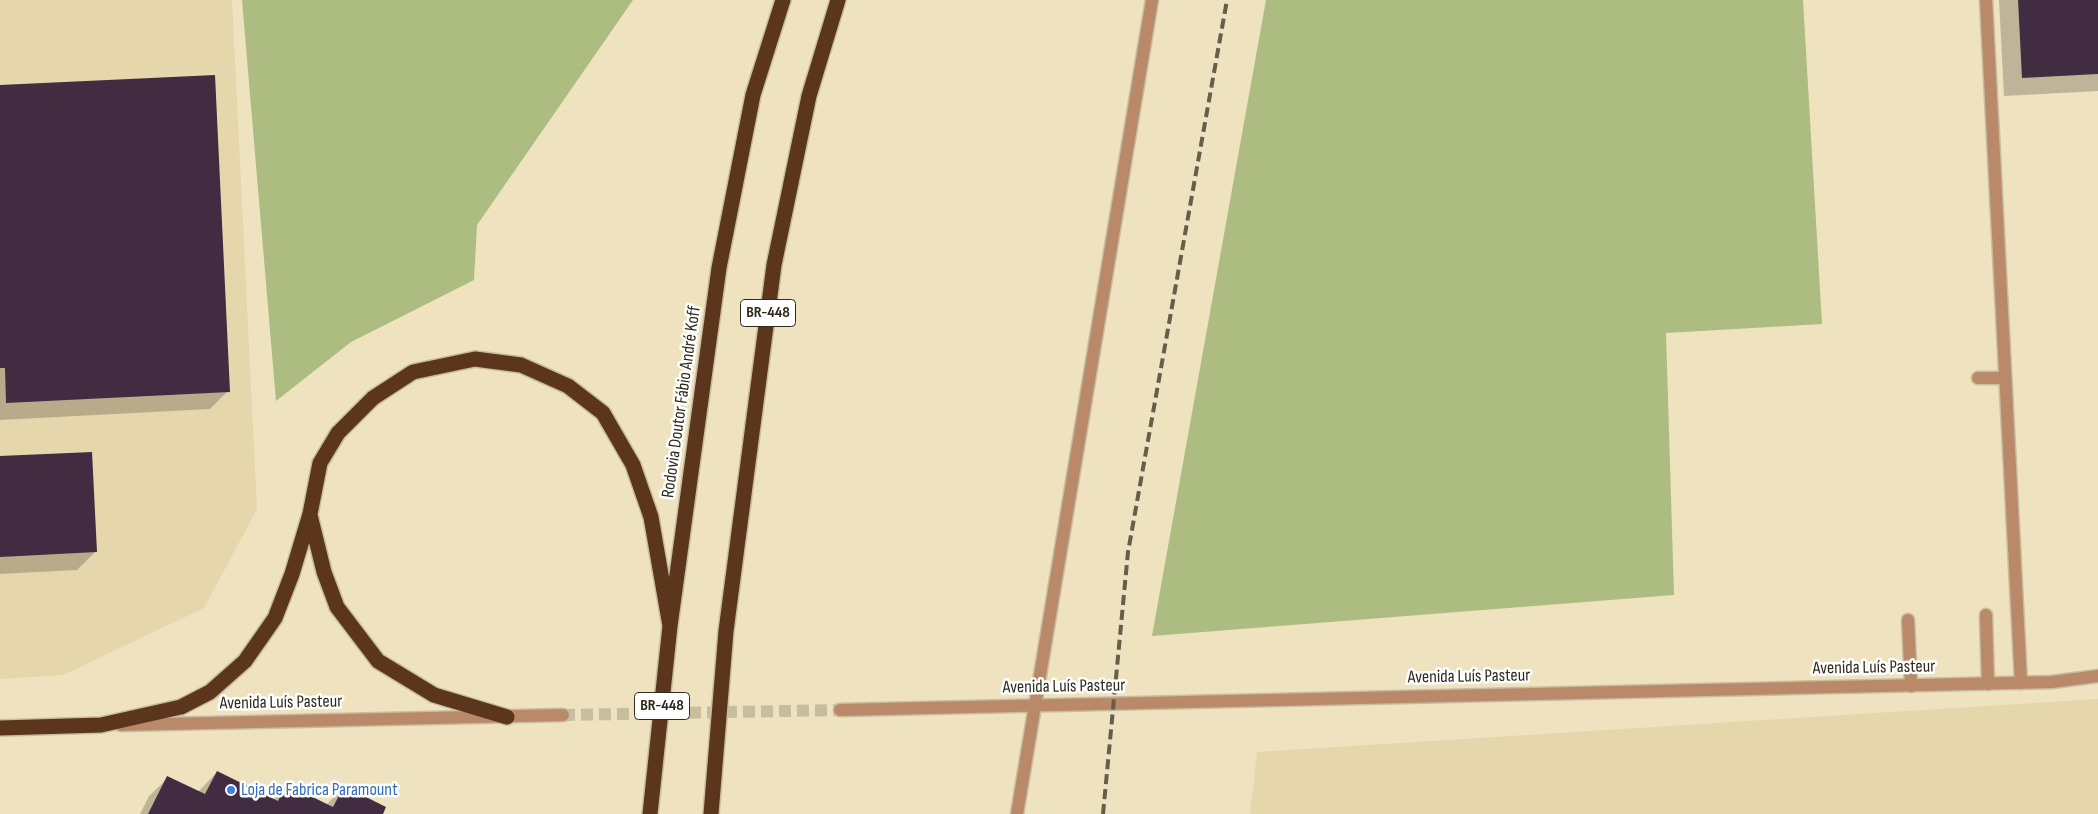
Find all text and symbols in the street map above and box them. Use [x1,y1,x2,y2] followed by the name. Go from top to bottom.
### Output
[740,300,796,326] road number: BR-448
[658,305,706,499] street label: Rodovia Doutor Fábio André Koff
[1812,656,1936,680] street label: Avenida Luís Pasteur
[1407,665,1531,689] street label: Avenida Luís Pasteur
[1002,675,1126,699] street label: Avenida Luís Pasteur
[219,691,343,715] street label: Avenida Luís Pasteur
[634,692,690,719] road number: BR-448
[241,779,398,801] place label: Loja de Fabrica Paramount
[225,784,237,796] marker: Loja de Fabrica Paramount

